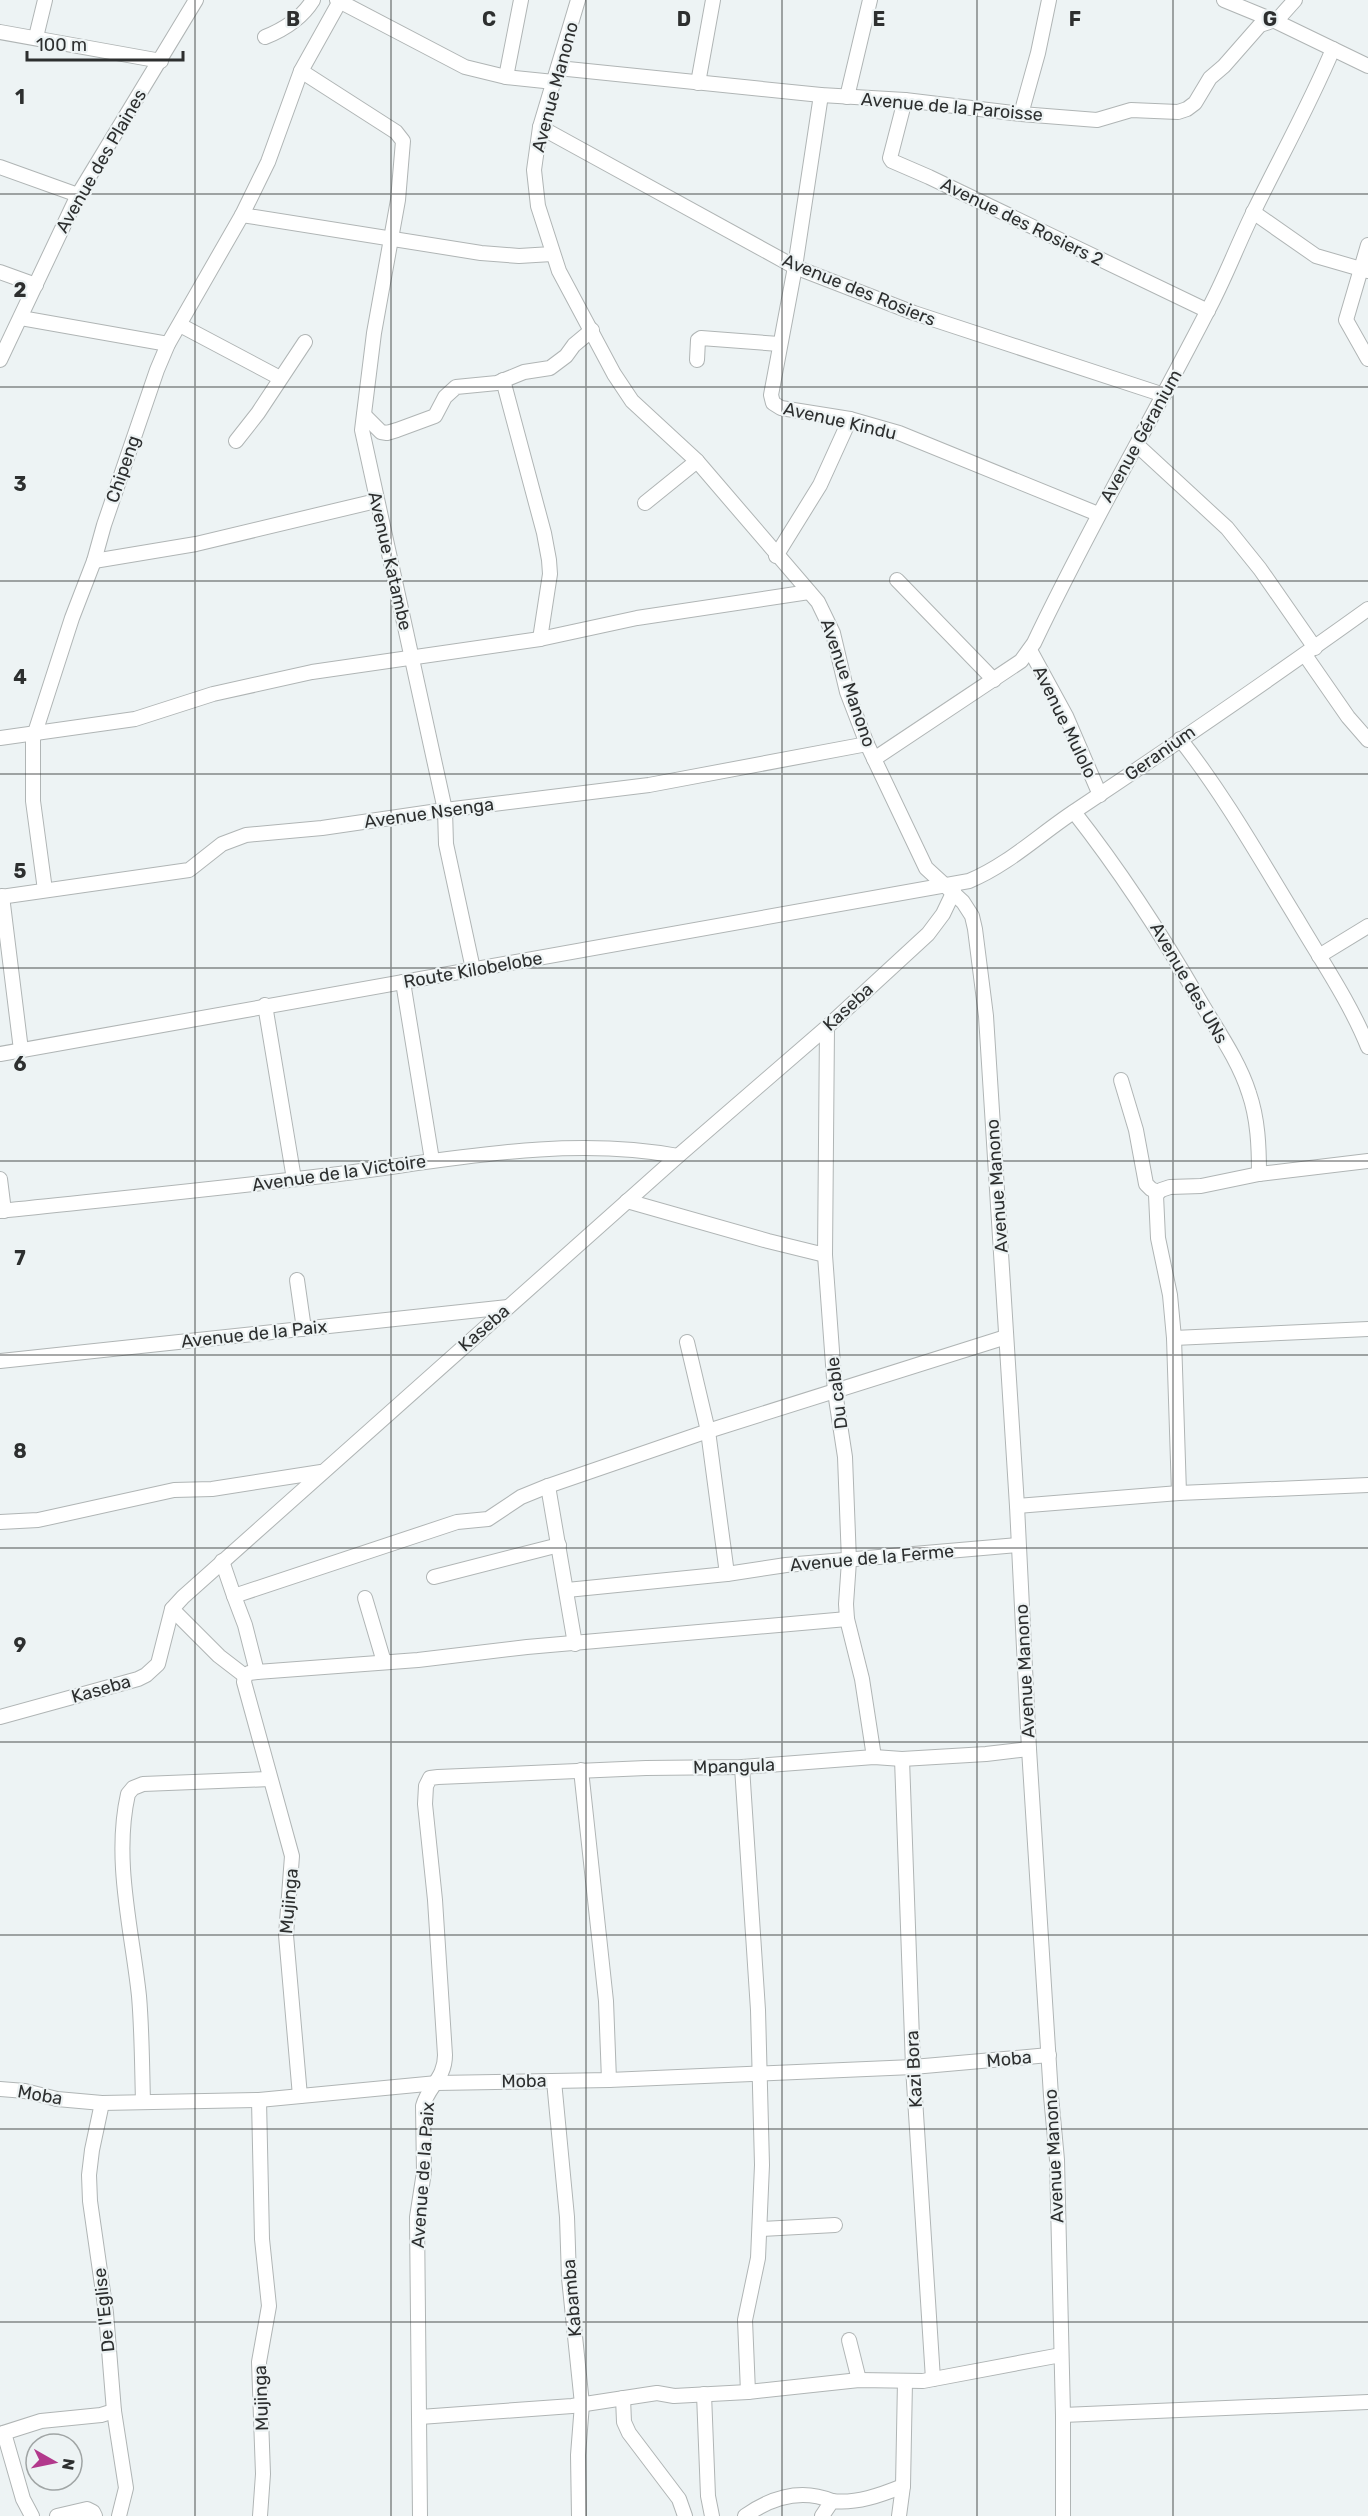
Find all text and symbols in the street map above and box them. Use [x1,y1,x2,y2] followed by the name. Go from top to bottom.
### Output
[286,7,300,31] text: B
[482,7,496,31] text: C
[677,7,691,31] text: D
[873,7,885,31] text: E
[1069,7,1081,31] text: F
[1263,7,1277,31] text: G
[527,19,583,155] street label: Avenue Manono
[27,24,183,62] scale bar
[36,34,87,56] text: 100 m
[15,85,25,109] text: 1
[51,85,151,237] street label: Avenue des Plaines
[860,88,1044,126] street label: Avenue de la Paroisse
[937,173,1107,271] street label: Avenue des Rosiers 2
[779,249,939,331] street label: Avenue des Rosiers
[14,278,27,302] text: 2
[1095,366,1187,506] street label: Avenue Géranium
[781,397,899,445] street label: Avenue Kindu
[101,432,145,506] street label: Chipeng
[13,472,27,496] text: 3
[363,489,417,633] street label: Avenue Katambe
[816,616,880,750] street label: Avenue Manono
[1028,662,1102,782] street label: Avenue Mulolo
[13,665,27,689] text: 4
[1120,721,1200,785] street label: Geranium
[363,793,495,833] street label: Avenue Nsenga
[14,859,27,883] text: 5
[1145,919,1233,1047] street label: Avenue des UNs
[402,947,544,993] street label: Route Kilobelobe
[818,978,878,1036] street label: Kaseba
[13,1052,27,1076] text: 6
[981,1118,1013,1254] street label: Avenue Manono
[251,1150,427,1196] street label: Avenue de la Victoire
[14,1246,26,1270] text: 7
[454,1300,514,1356] street label: Kaseba
[180,1315,328,1353] street label: Avenue de la Paix
[822,1356,852,1430] street label: Du cable
[13,1439,27,1463] text: 8
[789,1540,955,1576] street label: Avenue de la Ferme
[1011,1603,1039,1739] street label: Avenue Manono
[14,1633,27,1657] text: 9
[69,1670,133,1708] street label: Kaseba
[693,1754,775,1778] street label: Mpangula
[275,1867,303,1935] street label: Mujinga
[901,2030,927,2108] street label: Kazi Bora
[985,2046,1033,2072] street label: Moba
[501,2070,547,2092] street label: Moba
[16,2080,64,2110] street label: Moba
[1040,2088,1068,2224] street label: Avenue Manono
[407,2101,439,2249] street label: Avenue de la Paix
[558,2258,586,2338] street label: Kabamba
[89,2267,119,2353] street label: De l'Eglise
[249,2365,273,2431] street label: Mujinga
[24,2432,84,2492] north arrow
[58,2457,79,2471] text: N

